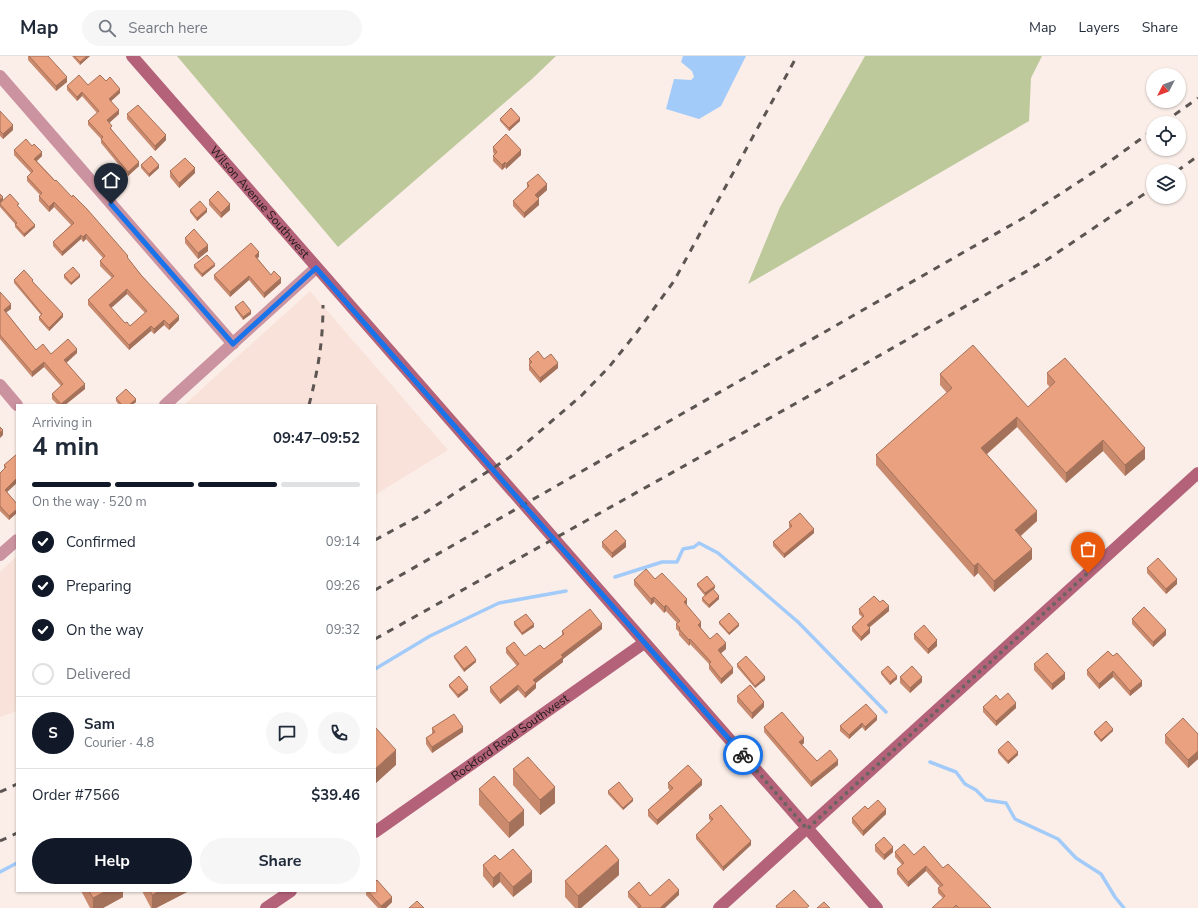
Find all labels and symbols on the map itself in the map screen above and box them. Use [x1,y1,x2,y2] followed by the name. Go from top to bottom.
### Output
[1146,68,1186,108] north arrow
[206,143,314,262] street label: Wilson Avenue Southwest
[94,163,128,204] pin
[1071,532,1105,573] pin
[448,690,573,784] street label: Rockford Road Southwest
[723,735,763,775] courier

